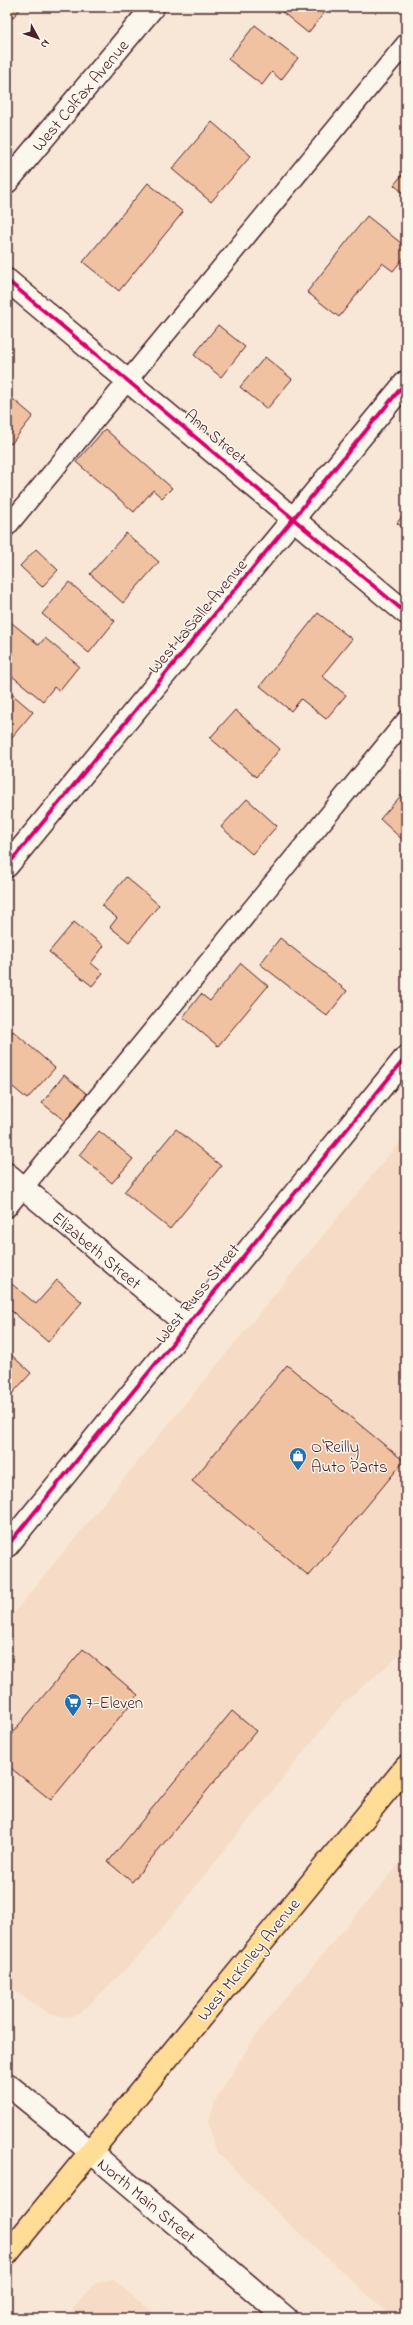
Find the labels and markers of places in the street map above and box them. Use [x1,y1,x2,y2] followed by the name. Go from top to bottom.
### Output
[311,1435,388,1480] place label: O'Reilly Auto Parts
[288,1446,308,1471] shop icon: O'Reilly Auto Parts
[86,1691,143,1716] place label: 7-Eleven
[63,1692,83,1717] supermarket icon: 7-Eleven

